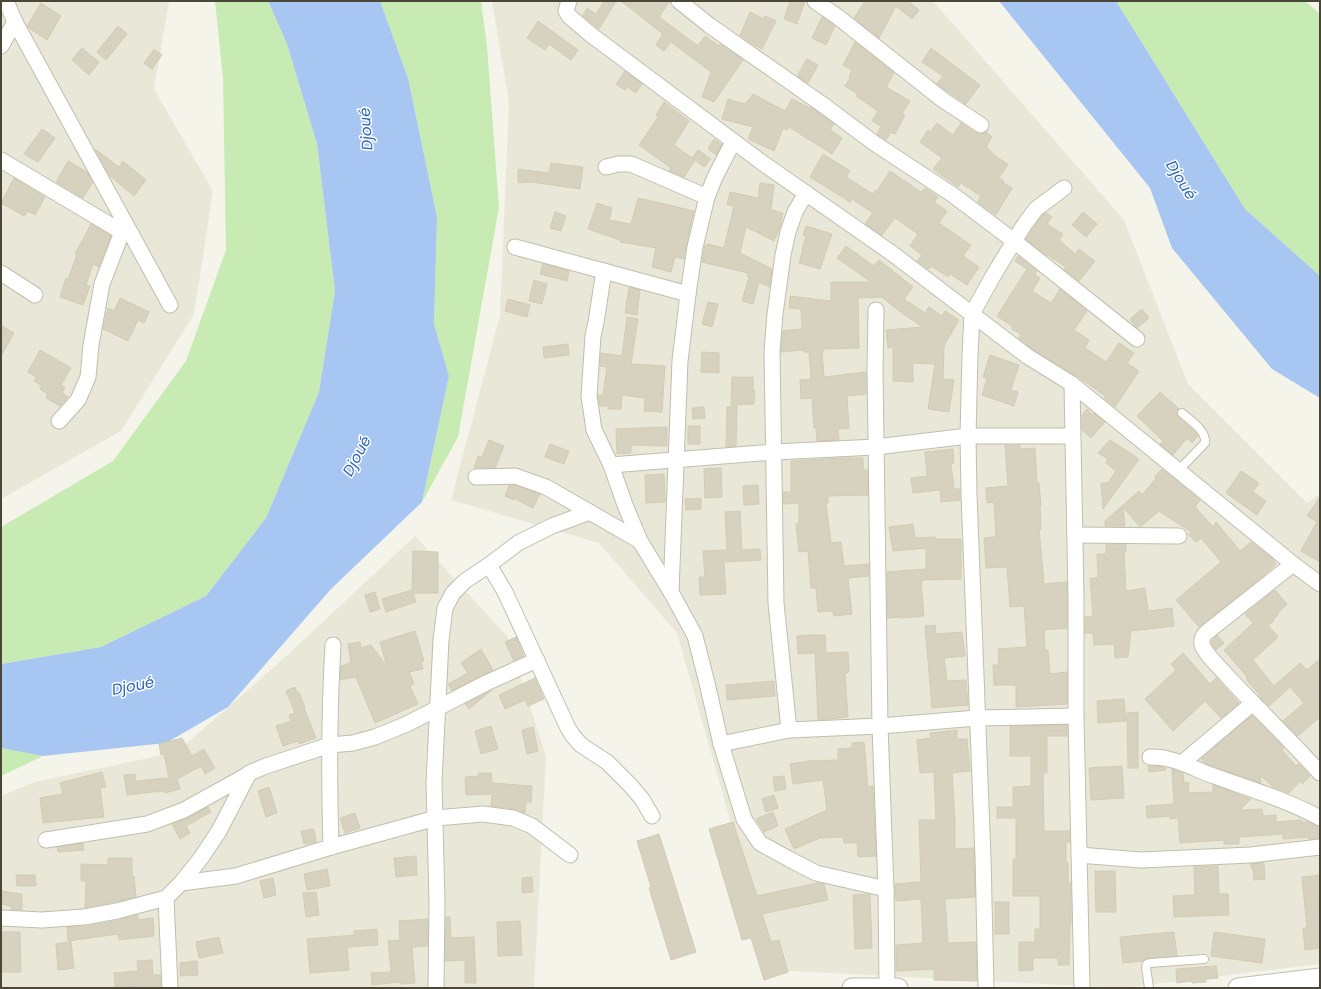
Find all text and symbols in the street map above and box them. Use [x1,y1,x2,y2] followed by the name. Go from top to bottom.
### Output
[354,107,377,151] water label: Djoué
[1161,156,1202,203] water label: Djoué
[337,432,376,480] water label: Djoué
[110,671,156,700] water label: Djoué

